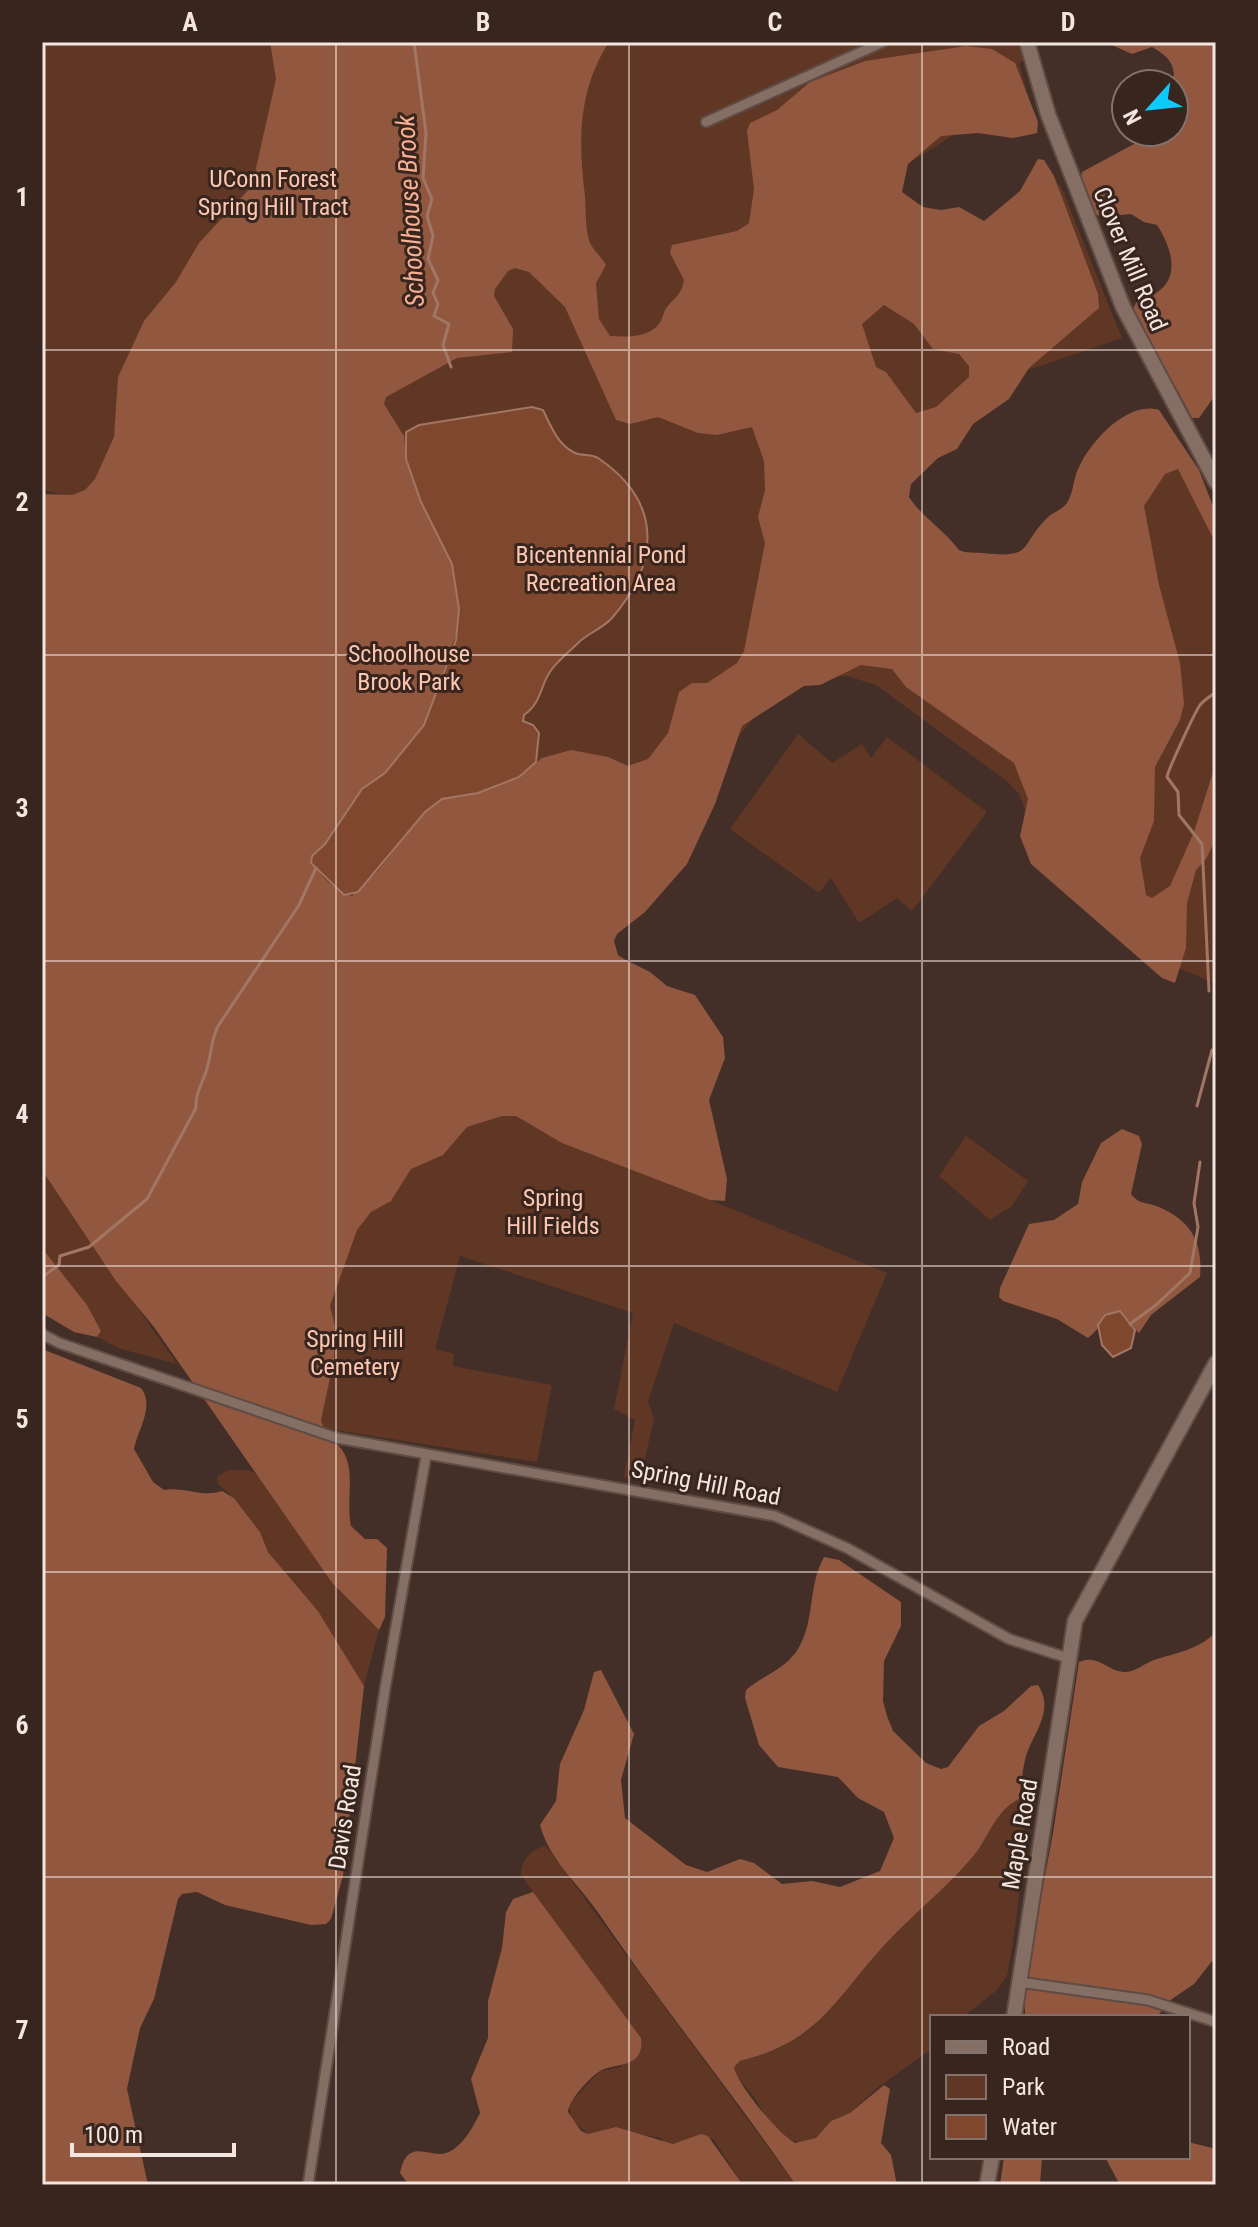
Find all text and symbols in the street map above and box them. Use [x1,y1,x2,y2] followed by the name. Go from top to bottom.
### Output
[182,7,198,37] text: A
[476,7,490,37] text: B
[768,7,783,37] text: C
[1061,7,1075,37] text: D
[1110,68,1190,148] north arrow
[1118,105,1147,129] text: N
[390,114,430,308] water label: Schoolhouse Brook
[198,165,348,221] park label: UConn Forest Spring Hill Tract
[15,182,29,212] text: 1
[1087,183,1173,335] street label: Clover Mill Road
[15,487,29,517] text: 2
[516,541,686,597] park label: Bicentennial Pond Recreation Area
[348,640,470,696] park label: Schoolhouse Brook Park
[15,793,29,823] text: 3
[15,1099,29,1129] text: 4
[506,1184,600,1240] park label: Spring Hill Fields
[306,1325,404,1381] park label: Spring Hill Cemetery
[15,1404,29,1434] text: 5
[629,1455,783,1511] street label: Spring Hill Road
[15,1710,29,1740] text: 6
[323,1763,367,1871] street label: Davis Road
[996,1776,1044,1892] street label: Maple Road
[15,2015,29,2045] text: 7
[930,2015,1190,2159] legend
[1002,2033,1050,2061] text: Road
[1002,2073,1045,2101] text: Park
[72,2107,234,2157] scale bar
[1002,2113,1057,2141] text: Water
[84,2121,143,2149] text: 100 m

